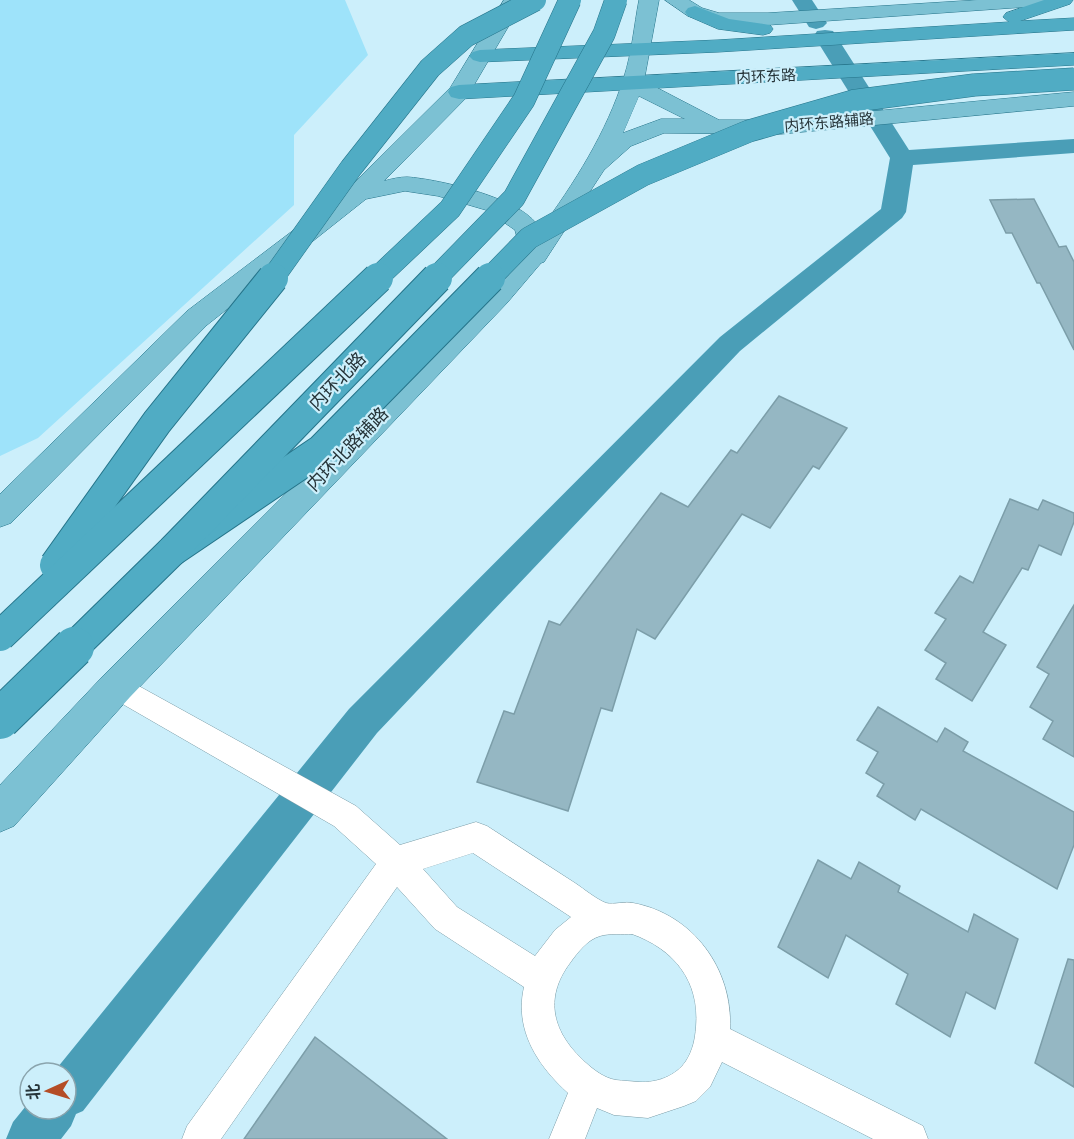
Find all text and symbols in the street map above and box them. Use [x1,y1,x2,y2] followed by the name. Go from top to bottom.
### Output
[735,64,797,88] street label: 内环东路
[783,108,875,136] street label: 内环东路辅路
[303,346,371,416] street label: 内环北路
[300,401,394,497] street label: 内环北路辅路
[18,1061,78,1121] north arrow
[22,1083,45,1101] text: 北

